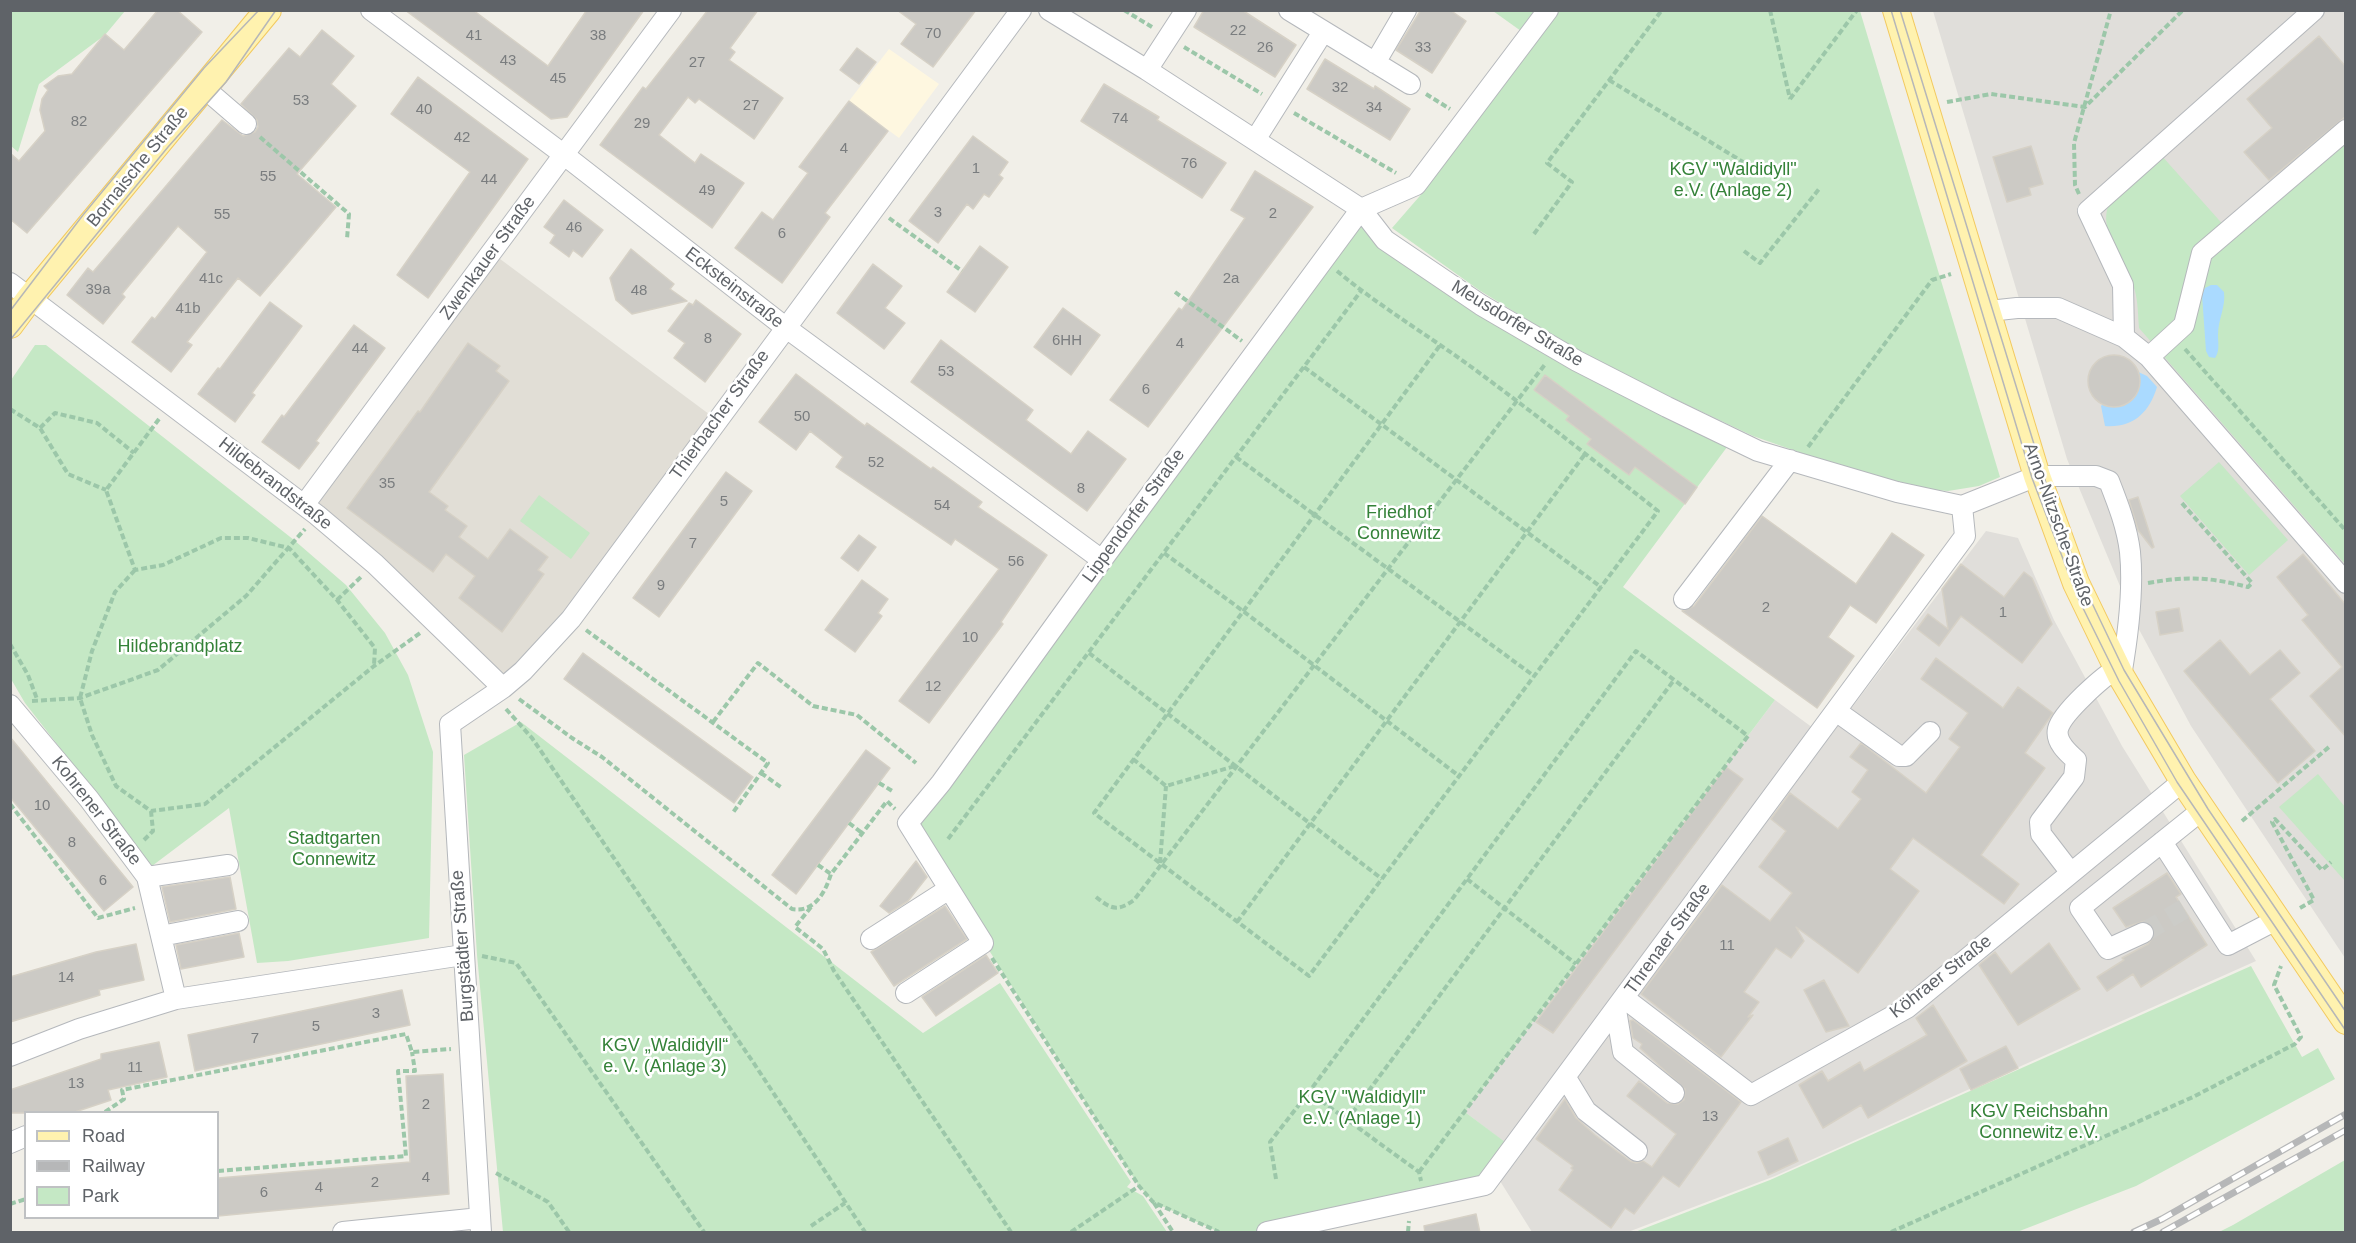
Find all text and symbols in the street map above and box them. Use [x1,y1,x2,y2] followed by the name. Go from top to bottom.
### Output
[1230,22,1246,40] house number: 22
[925,25,941,43] house number: 70
[466,27,482,45] house number: 41
[590,27,606,45] house number: 38
[1257,39,1273,57] house number: 26
[1415,39,1431,57] house number: 33
[500,52,516,70] house number: 43
[689,54,705,72] house number: 27
[550,70,566,88] house number: 45
[1332,79,1348,97] house number: 32
[293,92,309,110] house number: 53
[743,97,759,115] house number: 27
[1366,99,1382,117] house number: 34
[416,101,432,119] house number: 40
[83,102,193,232] street label: Bornaische Straße
[1112,110,1128,128] house number: 74
[71,113,87,131] house number: 82
[634,115,650,133] house number: 29
[454,129,470,147] house number: 42
[840,140,848,158] house number: 4
[1181,155,1197,173] house number: 76
[1669,159,1797,201] park label: KGV "Waldidyll" e.V. (Anlage 2)
[972,160,980,178] house number: 1
[260,168,276,186] house number: 55
[481,171,497,189] house number: 44
[699,182,715,200] house number: 49
[436,192,540,324] street label: Zwenkauer Straße
[934,204,942,222] house number: 3
[1269,205,1277,223] house number: 2
[214,206,230,224] house number: 55
[566,219,582,237] house number: 46
[778,225,786,243] house number: 6
[680,243,788,333] street label: Ecksteinstraße
[199,270,223,288] house number: 41c
[1223,270,1239,288] house number: 2a
[1447,276,1587,372] street label: Meusdorfer Straße
[85,281,111,299] house number: 39a
[631,282,647,300] house number: 48
[175,300,201,318] house number: 41b
[704,330,712,348] house number: 8
[1052,332,1082,350] house number: 6HH
[1176,335,1184,353] house number: 4
[352,340,368,358] house number: 44
[666,346,774,484] street label: Thierbacher Straße
[938,363,954,381] house number: 53
[1142,381,1150,399] house number: 6
[794,408,810,426] house number: 50
[214,433,336,535] street label: Hildebrandstraße
[2018,440,2098,610] street label: Arno-Nitzsche-Straße
[1078,445,1190,587] street label: Lippendorfer Straße
[868,454,884,472] house number: 52
[379,475,395,493] house number: 35
[1077,480,1085,498] house number: 8
[720,493,728,511] house number: 5
[934,497,950,515] house number: 54
[1357,502,1441,544] park label: Friedhof Connewitz
[689,535,697,553] house number: 7
[1008,553,1024,571] house number: 56
[657,577,665,595] house number: 9
[1762,599,1770,617] house number: 2
[1999,604,2007,622] house number: 1
[962,629,978,647] house number: 10
[117,636,243,658] park label: Hildebrandplatz
[925,678,941,696] house number: 12
[47,752,145,870] street label: Kohrener Straße
[34,797,50,815] house number: 10
[287,828,381,870] park label: Stadtgarten Connewitz
[68,834,76,852] house number: 8
[447,869,479,1023] street label: Burgstädter Straße
[99,872,107,890] house number: 6
[1620,879,1716,999] street label: Threnaer Straße
[1886,931,1996,1023] street label: Köhraer Straße
[1719,937,1735,955] house number: 11
[58,969,74,987] house number: 14
[372,1005,380,1023] house number: 3
[312,1018,320,1036] house number: 5
[251,1030,259,1048] house number: 7
[602,1035,728,1078] park label: KGV „Waldidyll“ e. V. (Anlage 3)
[127,1059,143,1077] house number: 11
[68,1075,84,1093] house number: 13
[1298,1087,1426,1130] park label: KGV "Waldidyll" e.V. (Anlage 1)
[422,1096,430,1114] house number: 2
[1970,1101,2108,1144] park label: KGV Reichsbahn Connewitz e.V.
[1702,1108,1718,1126] house number: 13
[24,1111,219,1219] legend
[82,1126,125,1146] text: Road
[82,1156,145,1176] text: Railway
[422,1169,430,1187] house number: 4
[371,1174,379,1192] house number: 2
[315,1179,323,1197] house number: 4
[260,1184,268,1202] house number: 6
[82,1186,119,1206] text: Park

